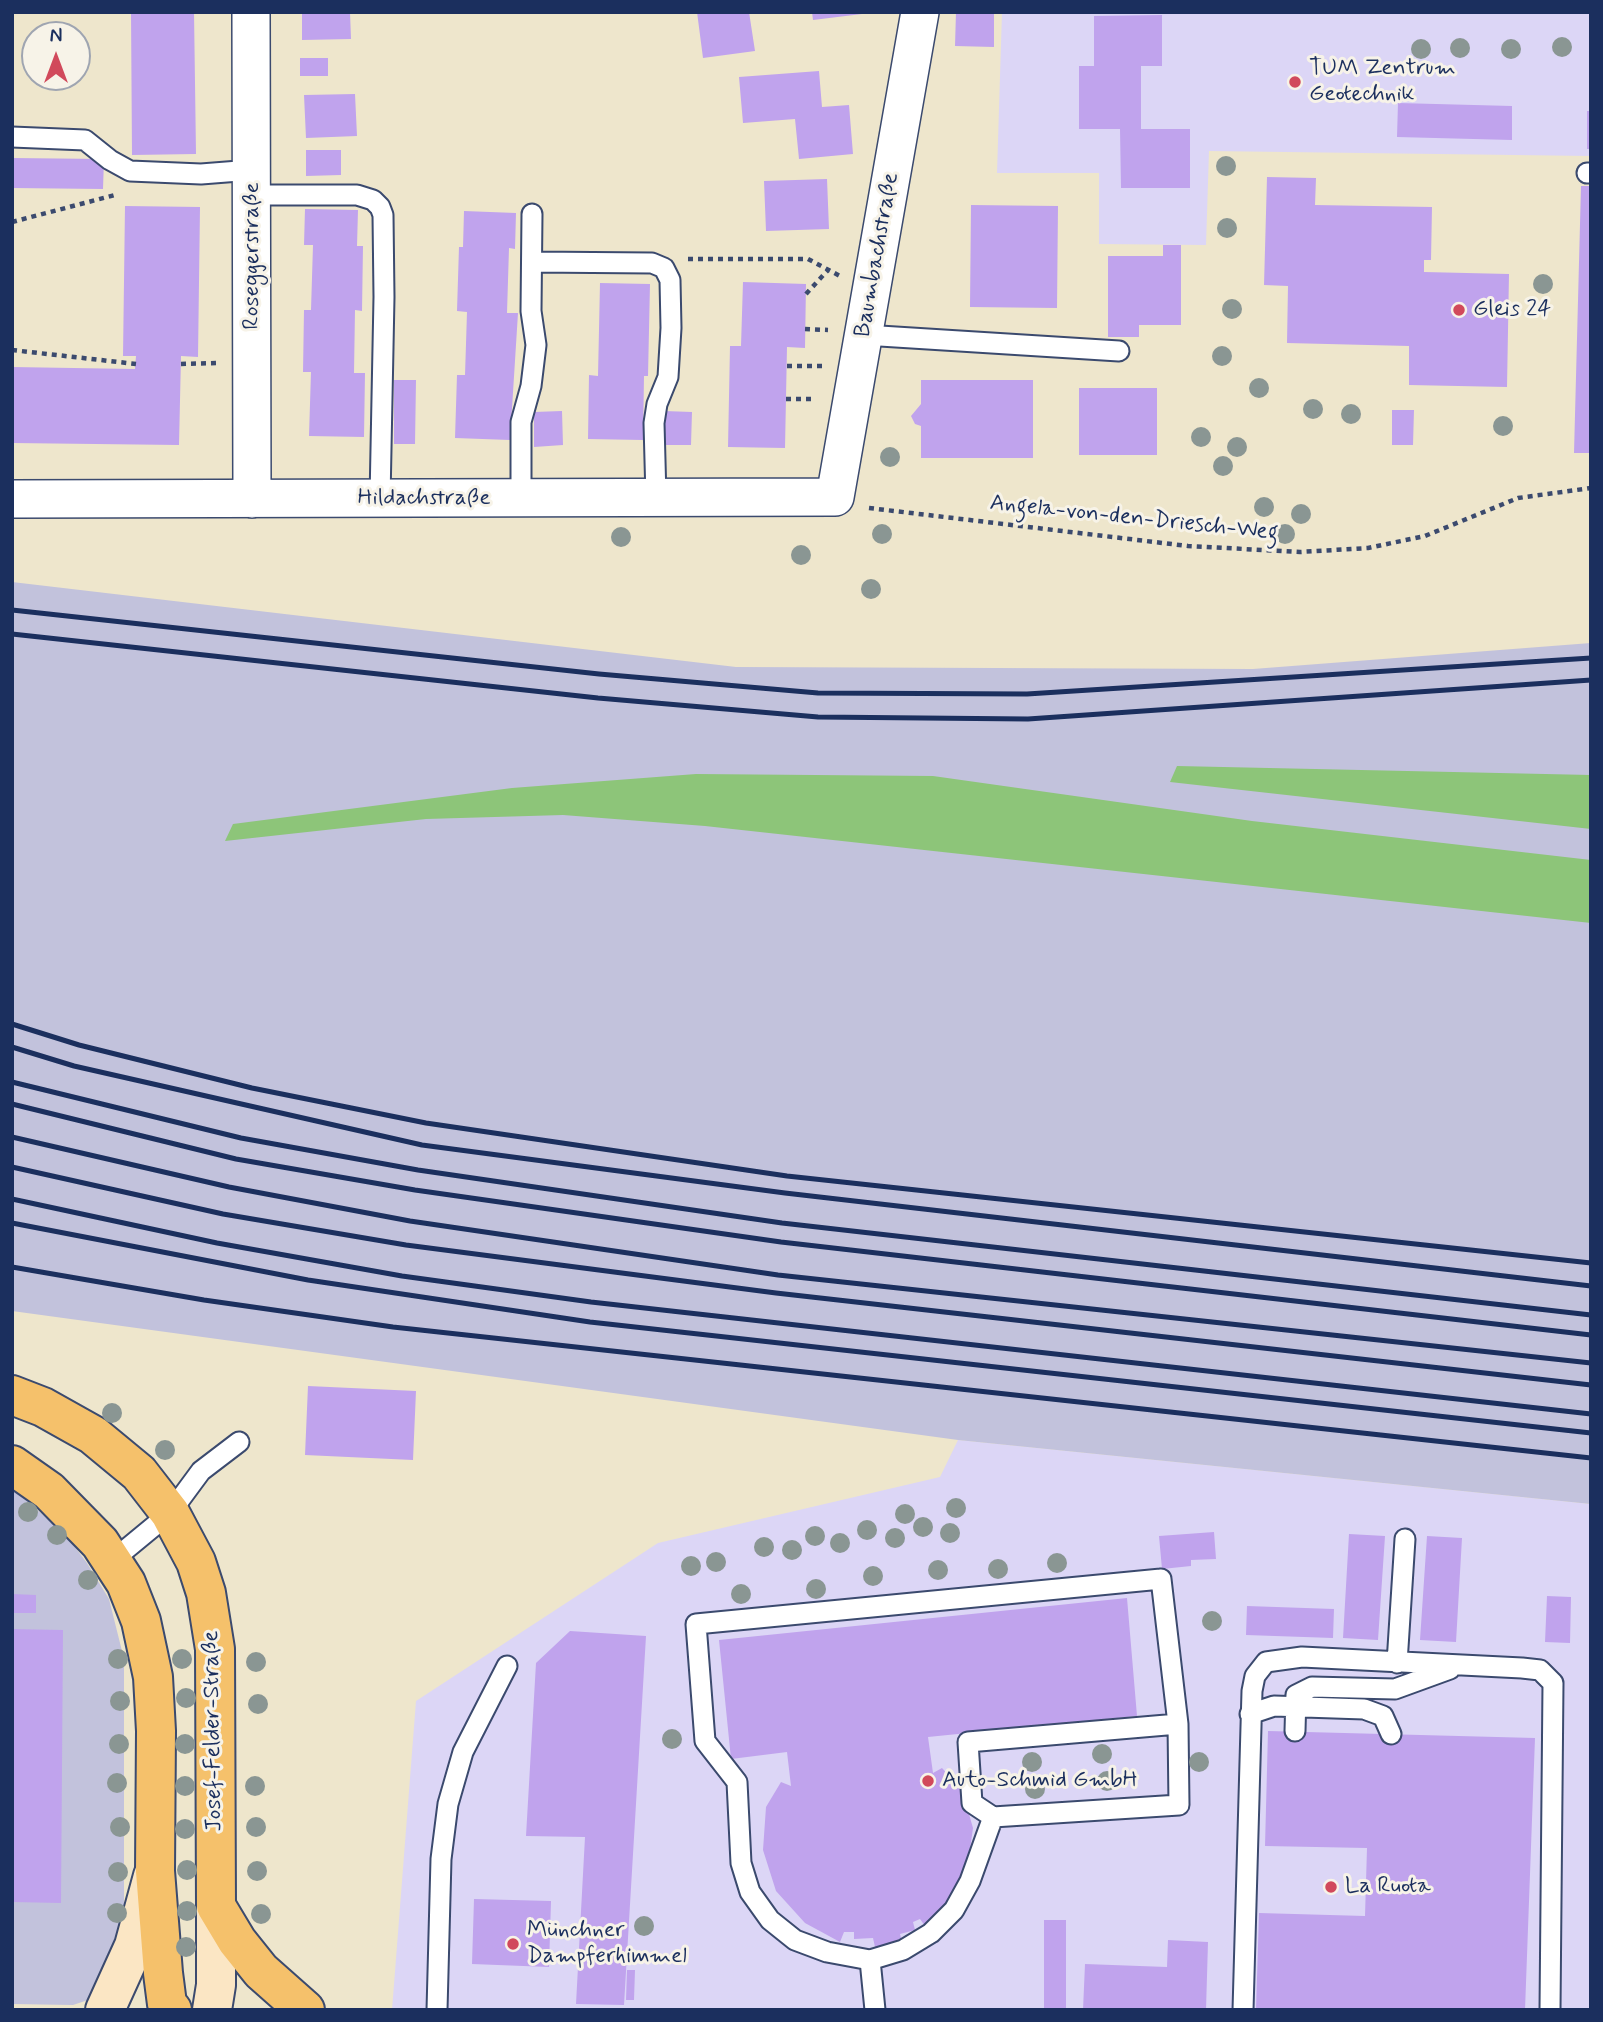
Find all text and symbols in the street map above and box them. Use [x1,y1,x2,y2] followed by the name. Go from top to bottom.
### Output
[21,21,91,91] north arrow
[50,24,62,49] text: N
[1309,55,1456,109] place label: TUM Zentrum Geotechnik
[1287,74,1303,90] marker: TUM Zentrum Geotechnik
[850,171,906,339] street label: Baumbachstraße
[239,182,267,330] street label: Roseggerstraße
[1473,296,1551,324] place label: Gleis 24
[1451,302,1467,318] marker: Gleis 24
[358,485,490,513] street label: Hildachstraße
[988,490,1280,548] street label: Angela-von-den-Driesch-Weg
[198,1630,230,1832] street label: Josef-Felder-Straße
[942,1767,1138,1795] place label: Auto-Schmid GmbH
[920,1773,936,1789] marker: Auto-Schmid GmbH
[1345,1873,1431,1901] place label: La Ruota
[1323,1879,1339,1895] marker: La Ruota
[527,1917,687,1971] place label: Münchner Dampferhimmel
[505,1936,521,1952] marker: Münchner Dampferhimmel

